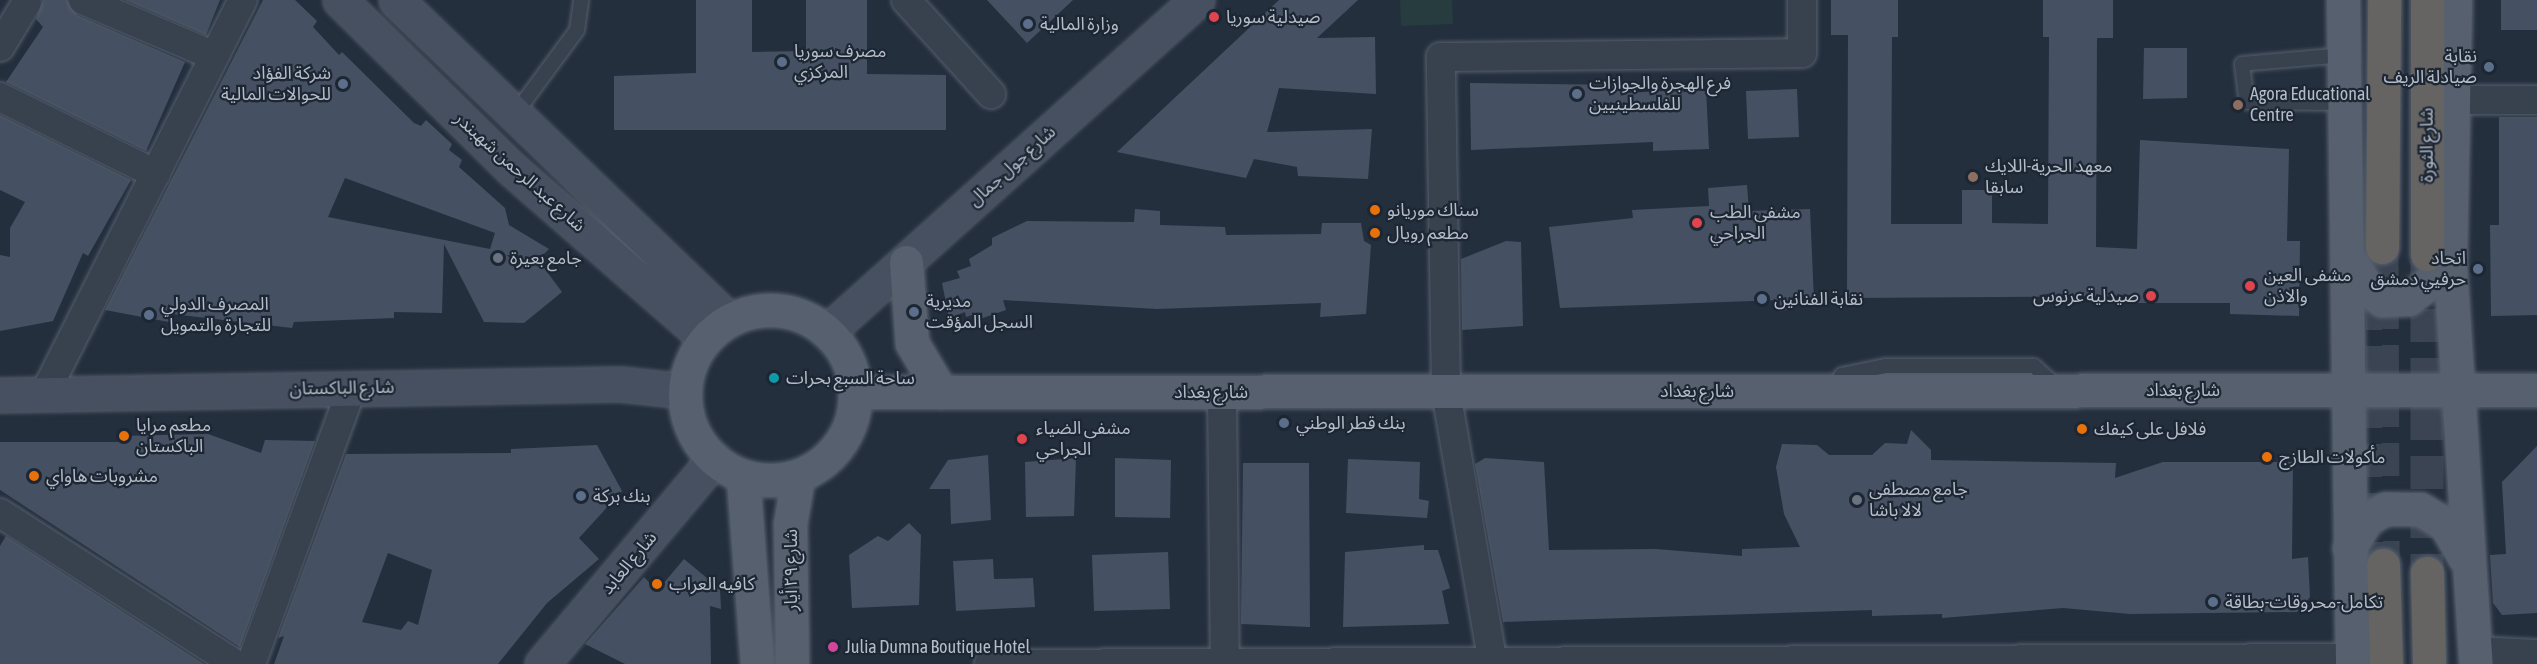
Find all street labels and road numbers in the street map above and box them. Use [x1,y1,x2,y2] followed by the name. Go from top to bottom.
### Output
[450,108,590,236] street label: شارع عبد الرحمن شهبندر
[2416,108,2438,182] street label: شارع الثورة
[964,121,1060,211] street label: شارع جول جمال
[289,376,395,400] street label: شارع الباكستان
[2146,379,2220,401] street label: شارع بغداد
[1660,380,1734,402] street label: شارع بغداد
[1174,381,1248,403] street label: شارع بغداد
[596,527,662,599] street label: شارع العابد
[780,529,802,611] street label: شارع ٢٩ أيار

